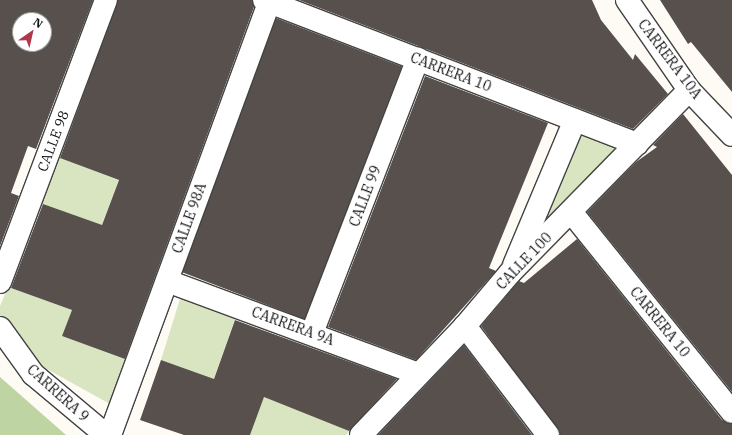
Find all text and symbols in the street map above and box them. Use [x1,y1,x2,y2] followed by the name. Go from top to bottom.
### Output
[12,12,52,52] north arrow
[31,15,46,31] text: N
[635,16,705,102] street label: CARRERA 10A
[408,49,494,95] street label: CARRERA 10
[34,108,72,174] street label: CALLE 98
[346,163,384,229] street label: CALLE 99
[168,180,210,256] street label: CALLE 98A
[493,229,555,293] street label: CALLE 100
[627,284,693,360] street label: CARRERA 10
[249,303,337,349] street label: CARRERA 9A
[24,361,92,425] street label: CARRERA 9

